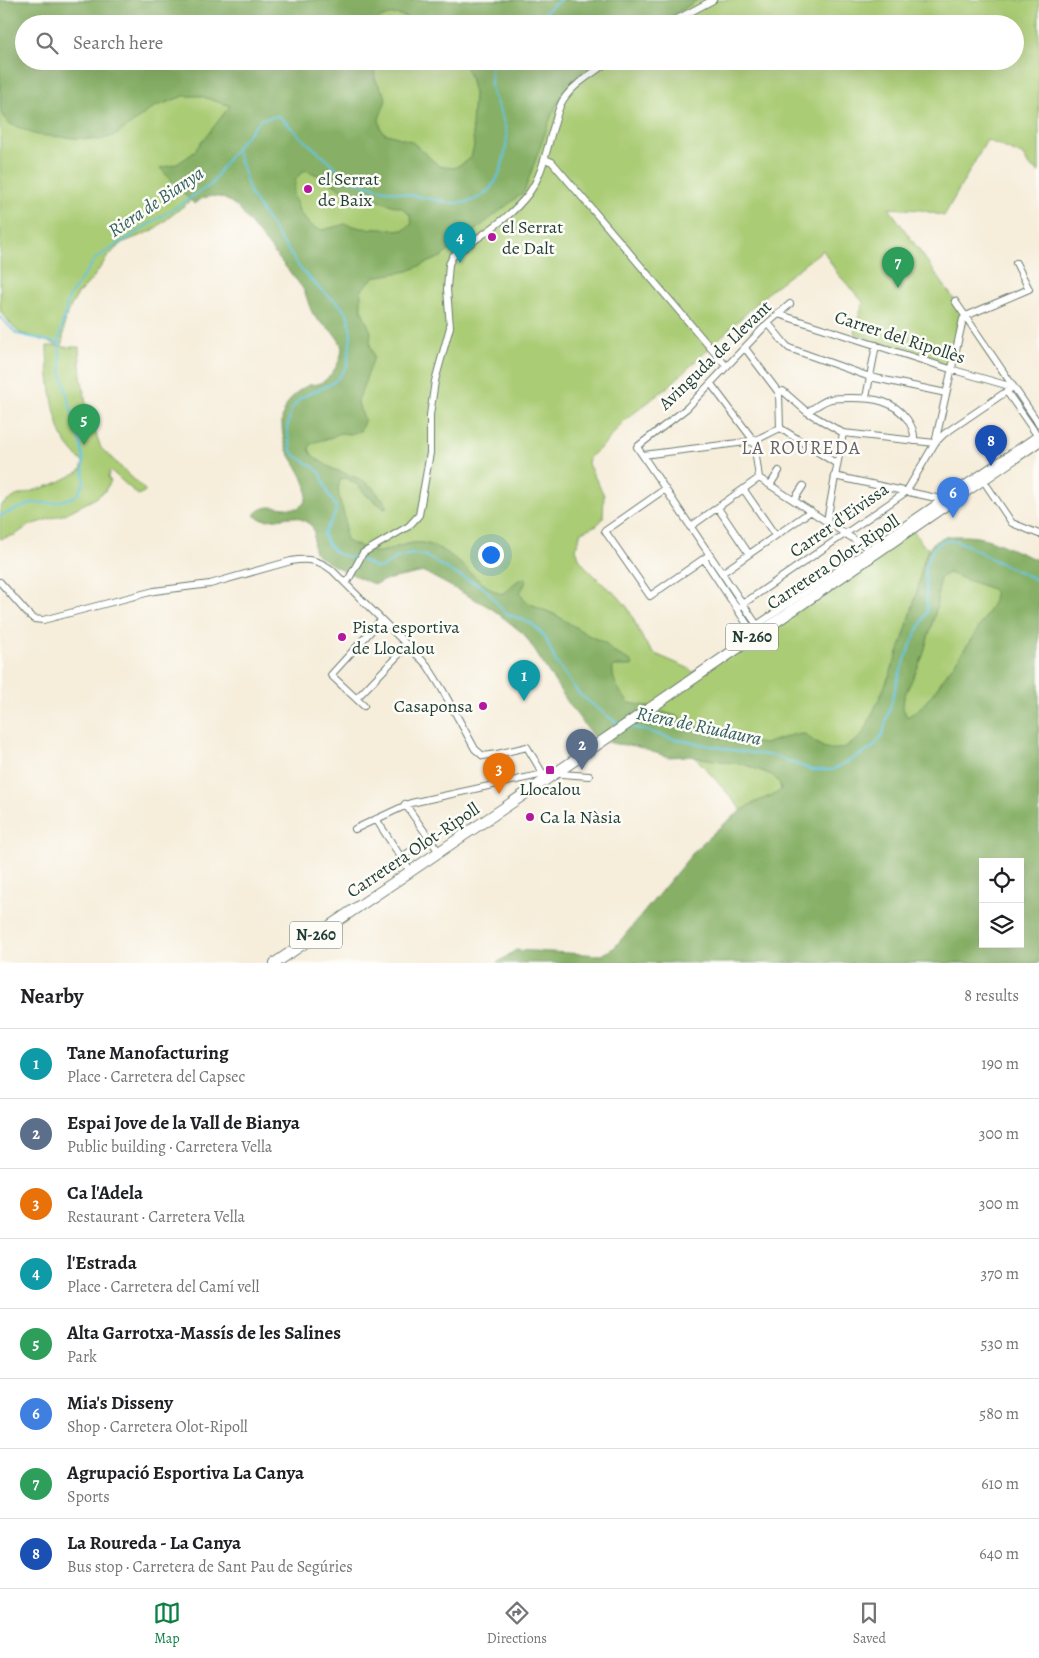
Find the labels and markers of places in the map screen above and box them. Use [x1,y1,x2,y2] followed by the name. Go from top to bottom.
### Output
[318,167,379,212] place label: el Serrat de Baix
[302,183,314,195] marker: el Serrat de Baix
[502,215,563,260] place label: el Serrat de Dalt
[444,222,476,263] pin: 4
[486,231,498,243] marker: el Serrat de Dalt
[882,247,914,288] pin: 7
[68,404,100,445] pin: 5
[975,425,1007,466] pin: 8
[937,477,969,518] pin: 6
[352,615,460,660] place label: Pista esportiva de Llocalou
[336,631,348,643] marker: Pista esportiva de Llocalou
[508,660,540,701] pin: 1
[394,694,474,718] place label: Casaponsa
[477,700,489,712] marker: Casaponsa
[566,729,598,770] pin: 2
[483,753,515,794] pin: 3
[544,764,556,776] marker: Llocalou
[519,777,581,801] place label: Llocalou
[540,805,622,829] place label: Ca la Nàsia
[524,811,536,823] marker: Ca la Nàsia

